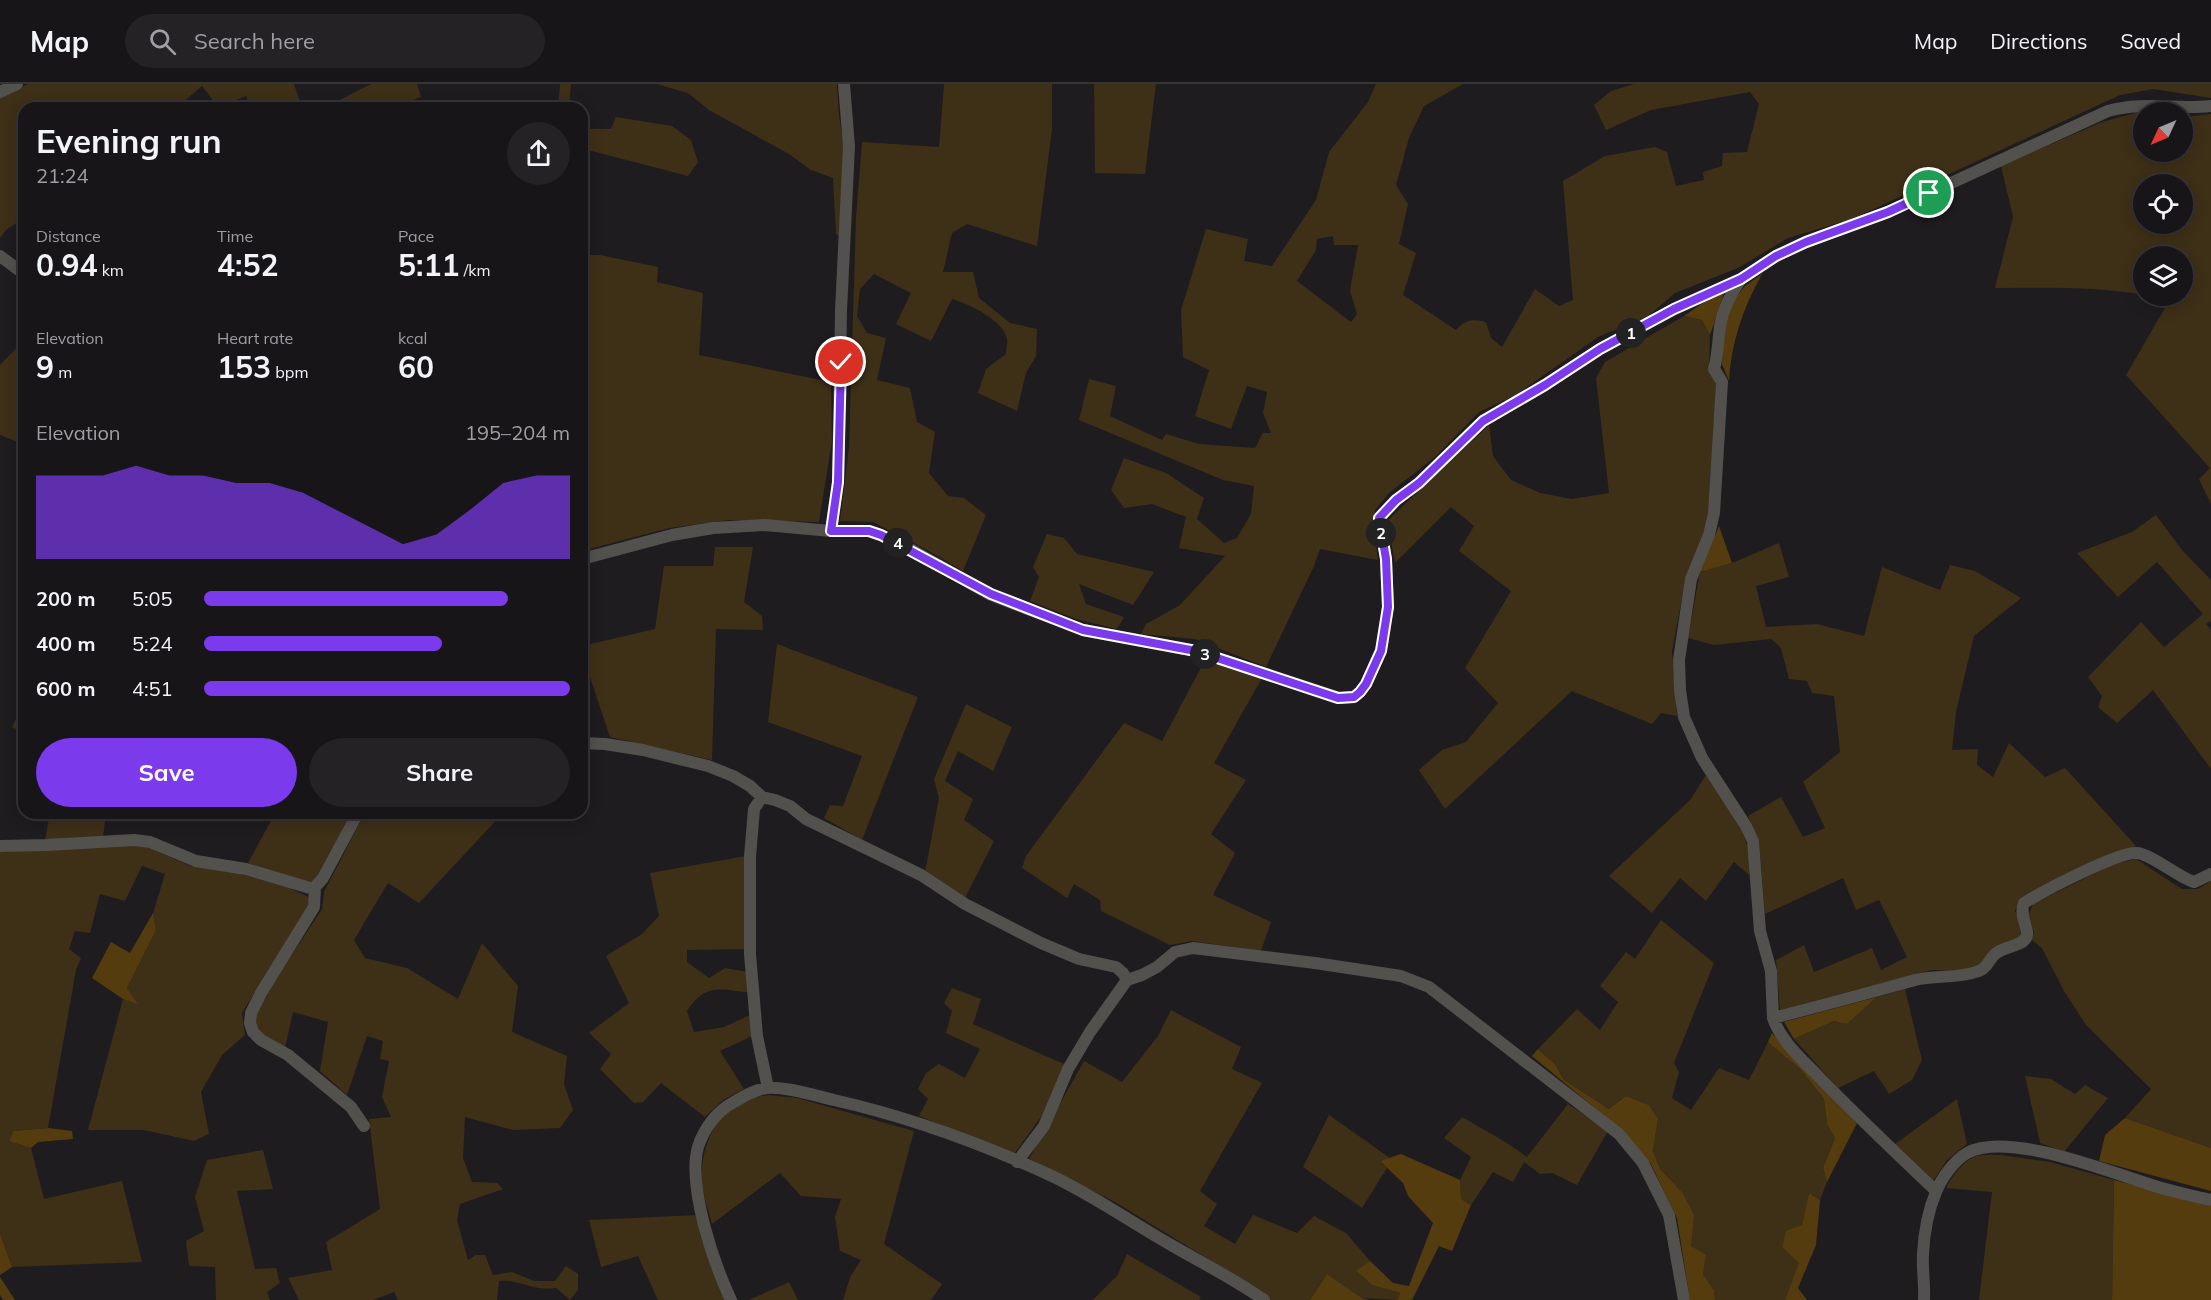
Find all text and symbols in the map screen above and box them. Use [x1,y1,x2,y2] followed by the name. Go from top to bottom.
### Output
[125,14,545,68] search box
[30,24,89,59] text: Map
[146,25,179,58] icon: search
[194,27,315,55] text: Search here
[1914,28,1957,54] text: Map
[1990,28,2087,54] text: Directions
[2120,28,2181,54] text: Saved
[2133,102,2193,162] north arrow
[2133,102,2193,306] map controls
[36,120,222,161] text: Evening run
[507,122,570,185] button: share
[36,163,89,188] text: 21:24
[1903,167,1954,218] pin
[2133,174,2193,234] button: locate
[1912,176,1945,209] icon: arrive
[36,226,101,246] text: Distance
[217,226,253,246] text: Time
[398,226,434,246] text: Pace
[36,246,97,284] text: 0.94
[217,246,278,284] text: 4:52
[398,246,459,284] text: 5:11
[2133,246,2193,306] button: layers
[97,260,124,280] text: km
[459,260,490,280] text: /km
[1616,318,1646,348] pin: 1
[1626,323,1636,343] text: 1
[36,328,104,348] text: Elevation
[217,328,293,348] text: Heart rate
[398,328,427,348] text: kcal
[815,336,866,387] pin
[824,345,857,378] icon: check
[36,348,54,386] text: 9
[217,348,271,386] text: 153
[398,348,434,386] text: 60
[54,362,72,382] text: m
[271,362,308,382] text: bpm
[36,420,121,445] text: Elevation
[465,420,570,445] text: 195–204 m
[1366,518,1396,548] pin: 2
[1376,523,1386,543] text: 2
[883,528,913,558] pin: 4
[893,533,903,553] text: 4
[36,586,95,611] text: 200 m
[132,586,173,611] text: 5:05
[36,631,95,656] text: 400 m
[132,631,173,656] text: 5:24
[1190,639,1220,669] pin: 3
[1200,644,1210,664] text: 3
[36,676,95,701] text: 600 m
[132,676,173,701] text: 4:51
[36,738,297,807] button: Save
[309,738,570,807] button: Share

